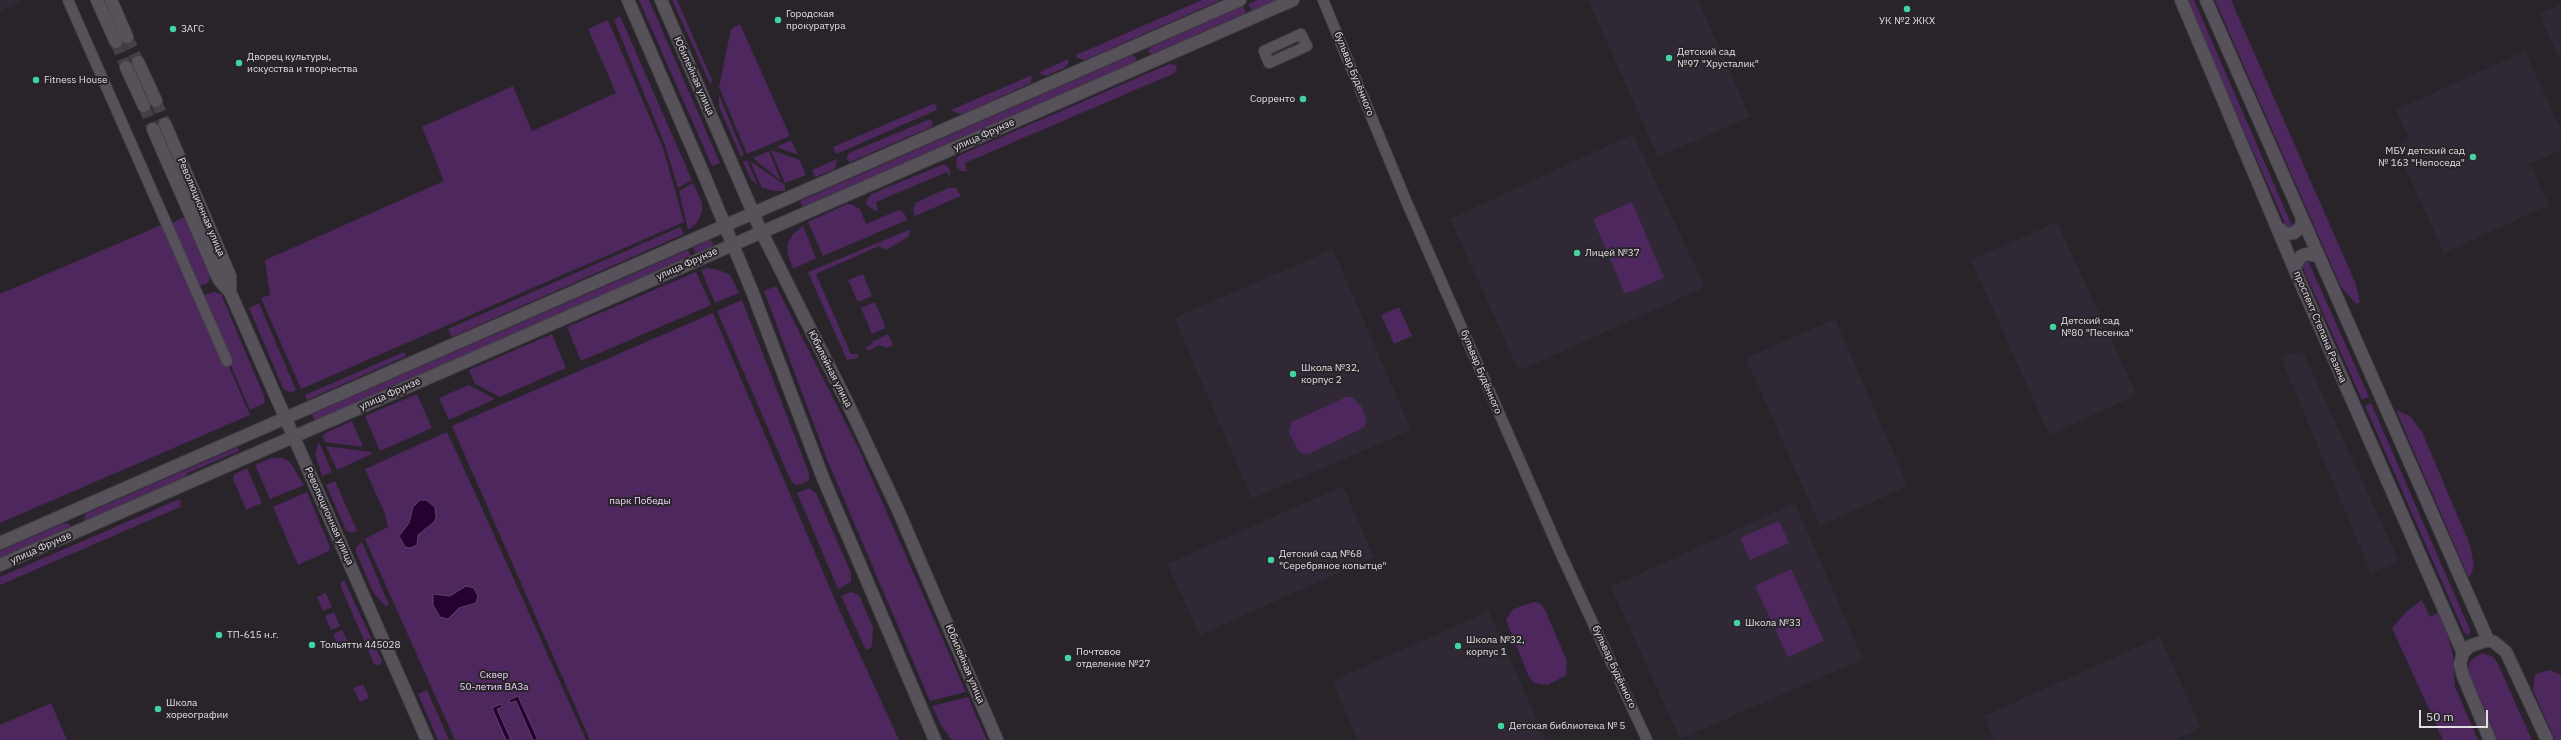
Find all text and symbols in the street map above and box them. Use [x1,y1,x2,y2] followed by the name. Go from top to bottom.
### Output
[1902,4,1912,14] marker: УК №2 ЖКХ
[786,8,846,32] place label: Городская прокуратура
[773,15,783,25] marker: Городская прокуратура
[1879,15,1935,27] place label: УК №2 ЖКХ
[181,23,204,35] place label: ЗАГС
[168,24,178,34] marker: ЗАГС
[1332,30,1376,118] street label: бульвар Будённого
[671,35,717,117] street label: Юбилейная улица
[1677,46,1759,70] place label: Детский сад №97 "Хрусталик"
[247,51,358,74] place label: Дворец культуры, искусства и творчества
[1664,53,1674,63] marker: Детский сад №97 "Хрусталик"
[234,58,244,68] marker: Дворец культуры, искусства и творчества
[44,74,108,86] place label: Fitness House
[31,75,41,85] marker: Fitness House
[1250,93,1295,105] place label: Сорренто
[1298,94,1308,104] marker: Сорренто
[952,116,1016,154] street label: улица Фрунзе
[2378,145,2465,168] place label: МБУ детский сад № 163 "Непоседа"
[2468,152,2478,162] marker: МБУ детский сад № 163 "Непоседа"
[175,156,227,258] street label: Революционная улица
[655,245,719,283] street label: улица Фрунзе
[1585,247,1640,259] place label: Лицей №37
[1572,248,1582,258] marker: Лицей №37
[2291,269,2349,385] street label: проспект Степана Разина
[2061,315,2133,338] place label: Детский сад №80 "Песенка"
[2048,322,2058,332] marker: Детский сад №80 "Песенка"
[1458,328,1504,416] street label: бульвар Будённого
[805,329,855,409] street label: Юбилейная улица
[1301,362,1360,386] place label: Школа №32, корпус 2
[1288,369,1298,379] marker: Школа №32, корпус 2
[358,375,422,413] street label: улица Фрунзе
[302,465,356,567] street label: Революционная улица
[609,495,671,507] park label: парк Победы
[9,529,73,567] street label: улица Фрунзе
[1279,548,1386,572] place label: Детский сад №68 "Серебряное копытце"
[1266,555,1276,565] marker: Детский сад №68 "Серебряное копытце"
[1745,617,1801,629] place label: Школа №33
[1732,618,1742,628] marker: Школа №33
[943,623,987,705] street label: Юбилейная улица
[1590,624,1638,710] street label: бульвар Будённого
[227,629,279,641] place label: ТП-615 н.г.
[214,630,224,640] marker: ТП-615 н.г.
[1466,634,1525,658] place label: Школа №32, корпус 1
[320,639,401,651] place label: Тольятти 445028
[307,640,317,650] marker: Тольятти 445028
[1453,641,1463,651] marker: Школа №32, корпус 1
[1076,646,1150,670] place label: Почтовое отделение №27
[1063,653,1073,663] marker: Почтовое отделение №27
[459,669,529,692] park label: Сквер 50-летия ВАЗа
[166,697,228,720] place label: Школа хореографии
[2421,702,2490,728] scale bar
[153,704,163,714] marker: Школа хореографии
[2426,709,2454,724] text: 50 m
[1509,720,1626,732] place label: Детская библиотека № 5
[1496,721,1506,731] marker: Детская библиотека № 5

